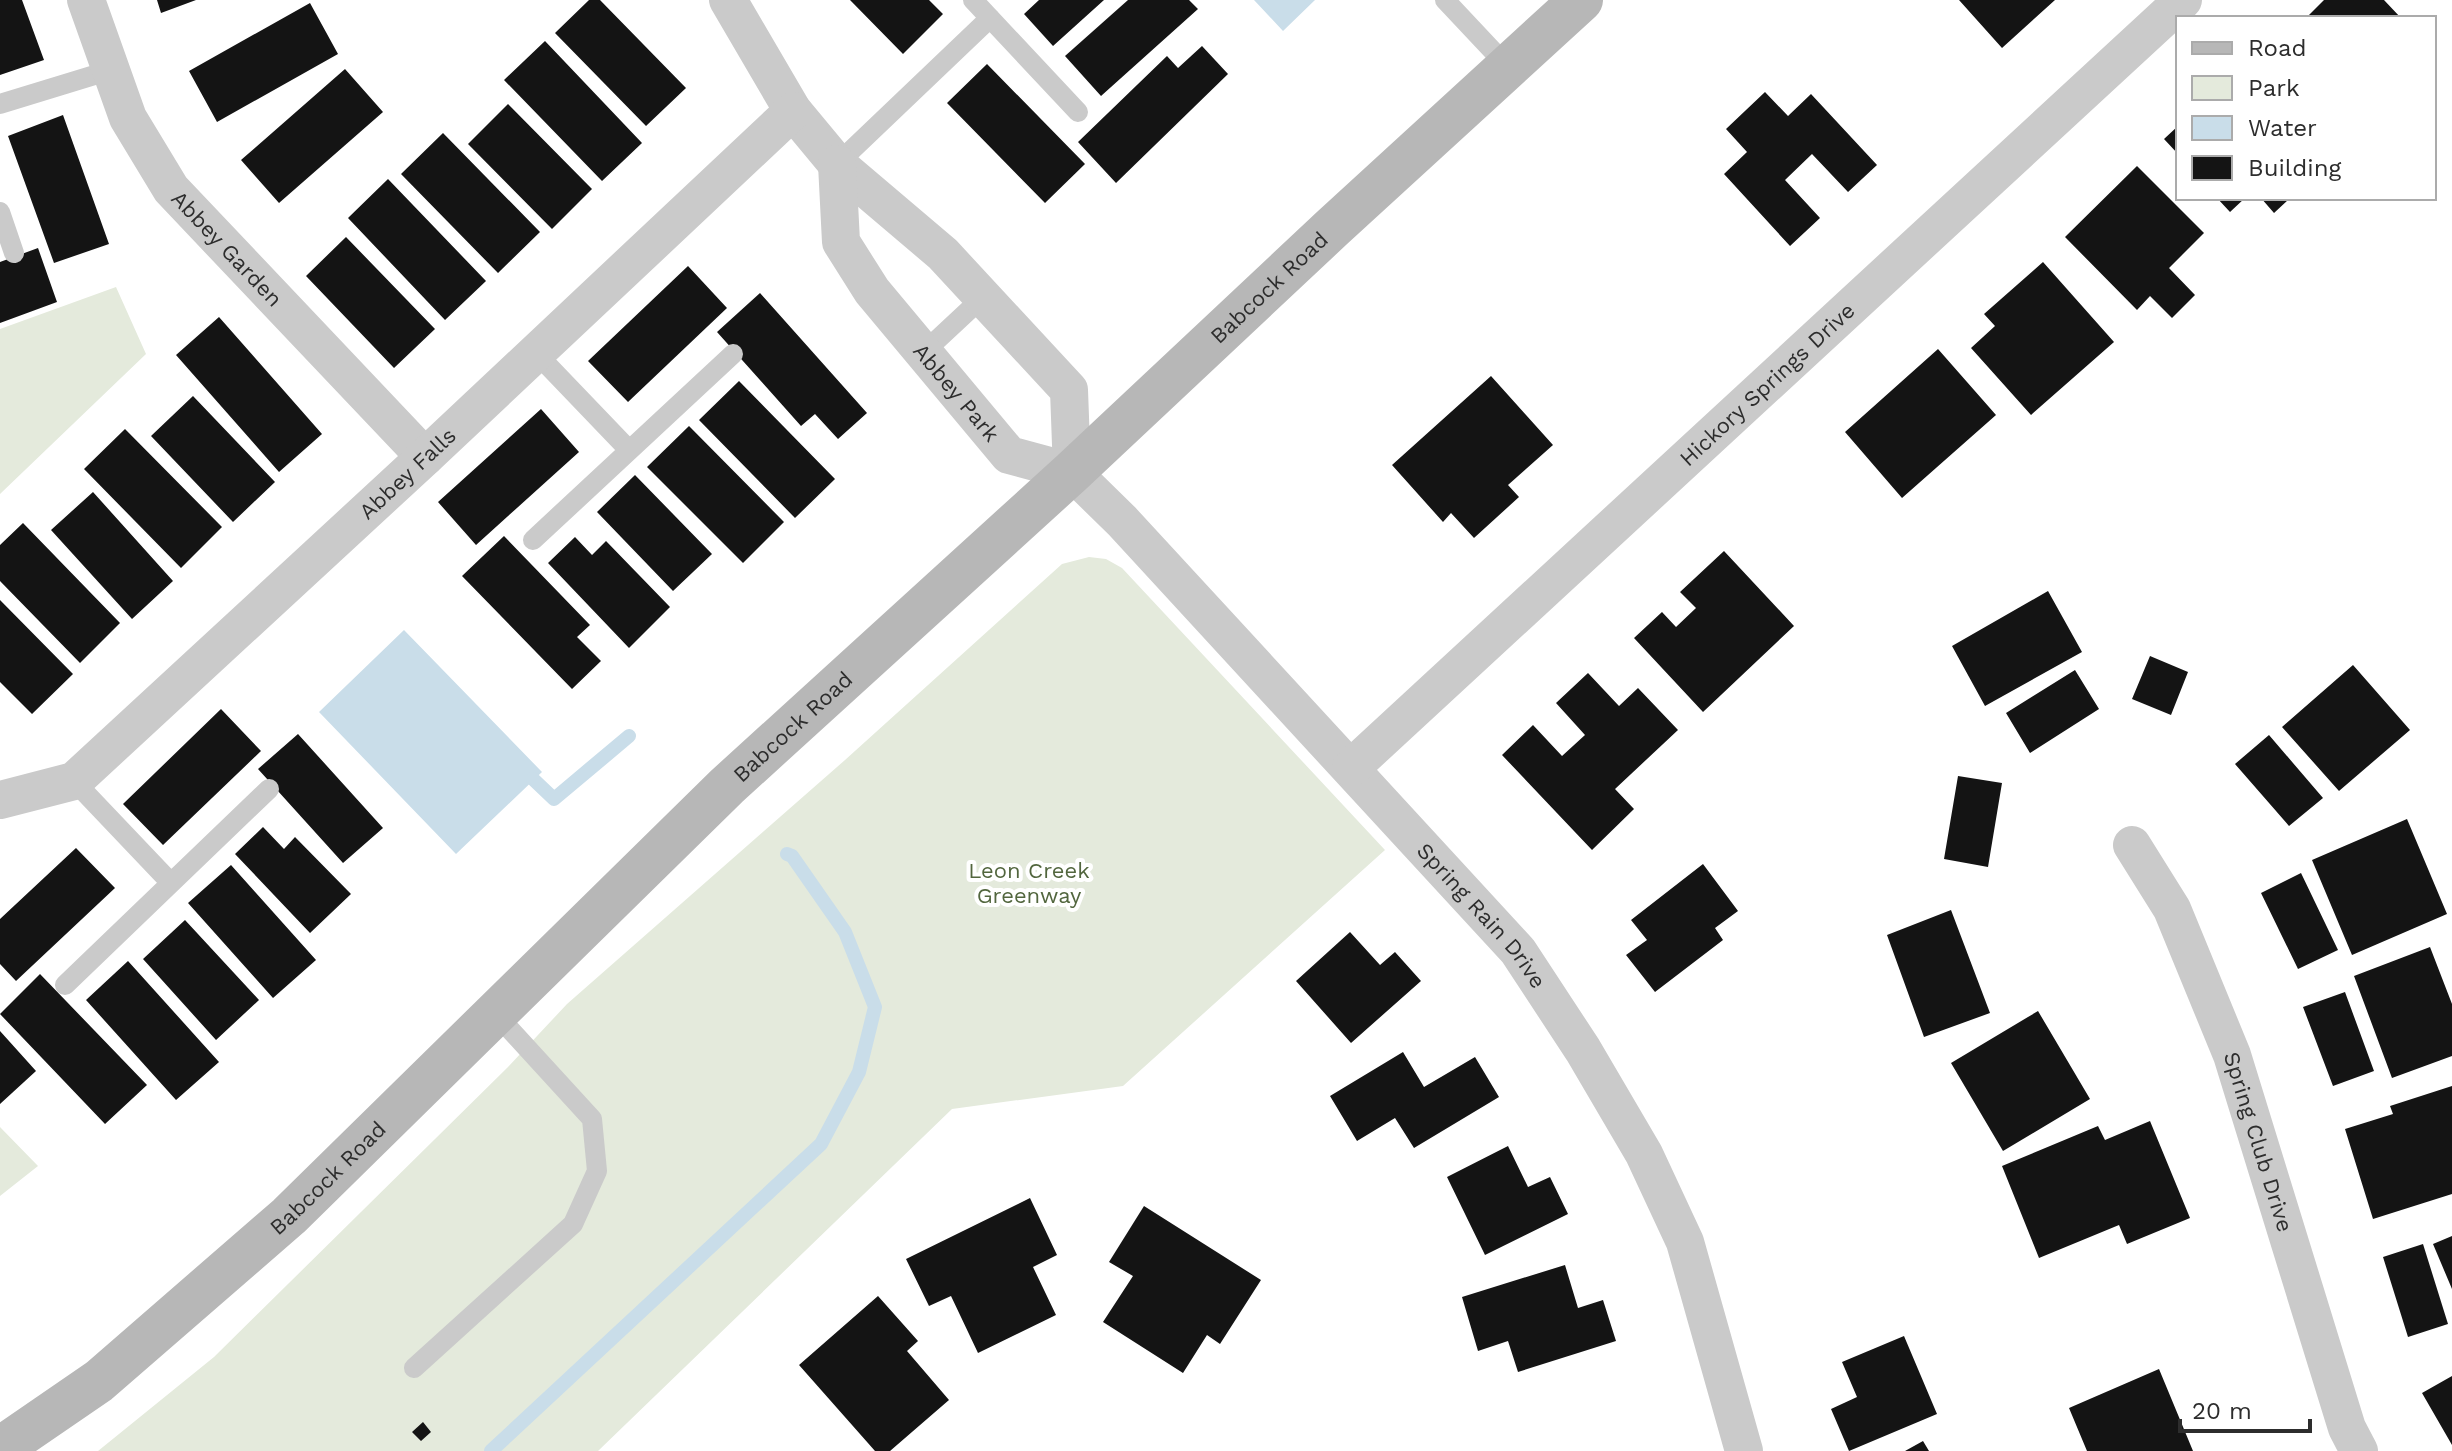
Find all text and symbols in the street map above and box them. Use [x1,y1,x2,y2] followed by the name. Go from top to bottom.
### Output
[2176,16,2436,200] legend
[2248,34,2307,62] text: Road
[2248,74,2300,102] text: Park
[2248,114,2317,142] text: Water
[2248,154,2341,182] text: Building
[166,186,287,312] street label: Abbey Garden
[1205,227,1333,349] street label: Babcock Road
[1675,298,1860,471] street label: Hickory Springs Drive
[908,339,1004,447] street label: Abbey Park
[354,423,461,524] street label: Abbey Falls
[728,667,857,787] street label: Babcock Road
[1412,838,1551,993] street label: Spring Rain Drive
[968,858,1090,908] park label: Leon Creek Greenway
[2219,1049,2298,1235] street label: Spring Club Drive
[265,1116,391,1240] street label: Babcock Road
[2180,1383,2310,1433] scale bar
[2192,1397,2252,1425] text: 20 m

